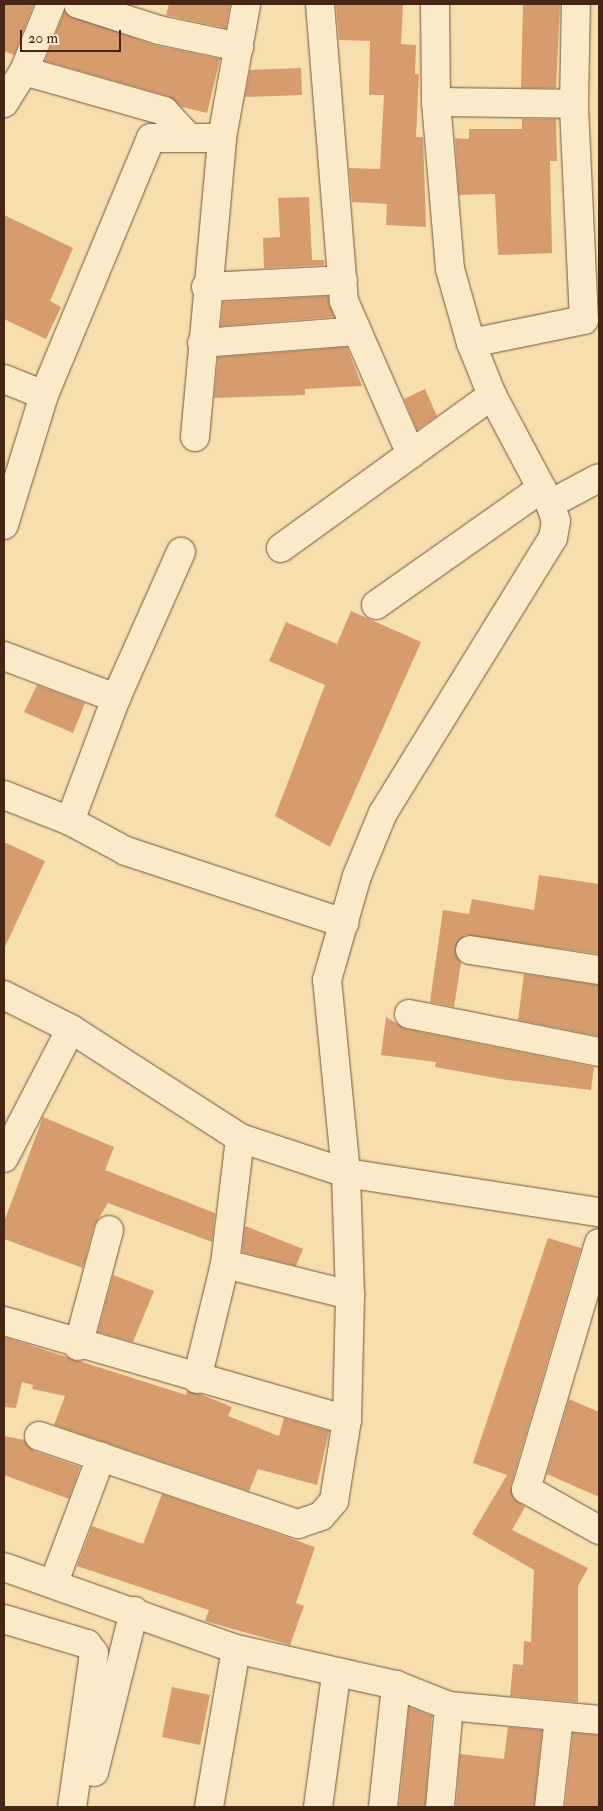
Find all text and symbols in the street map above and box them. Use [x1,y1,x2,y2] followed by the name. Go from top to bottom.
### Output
[22,20,124,52] scale bar
[28,29,58,48] text: 20 m

